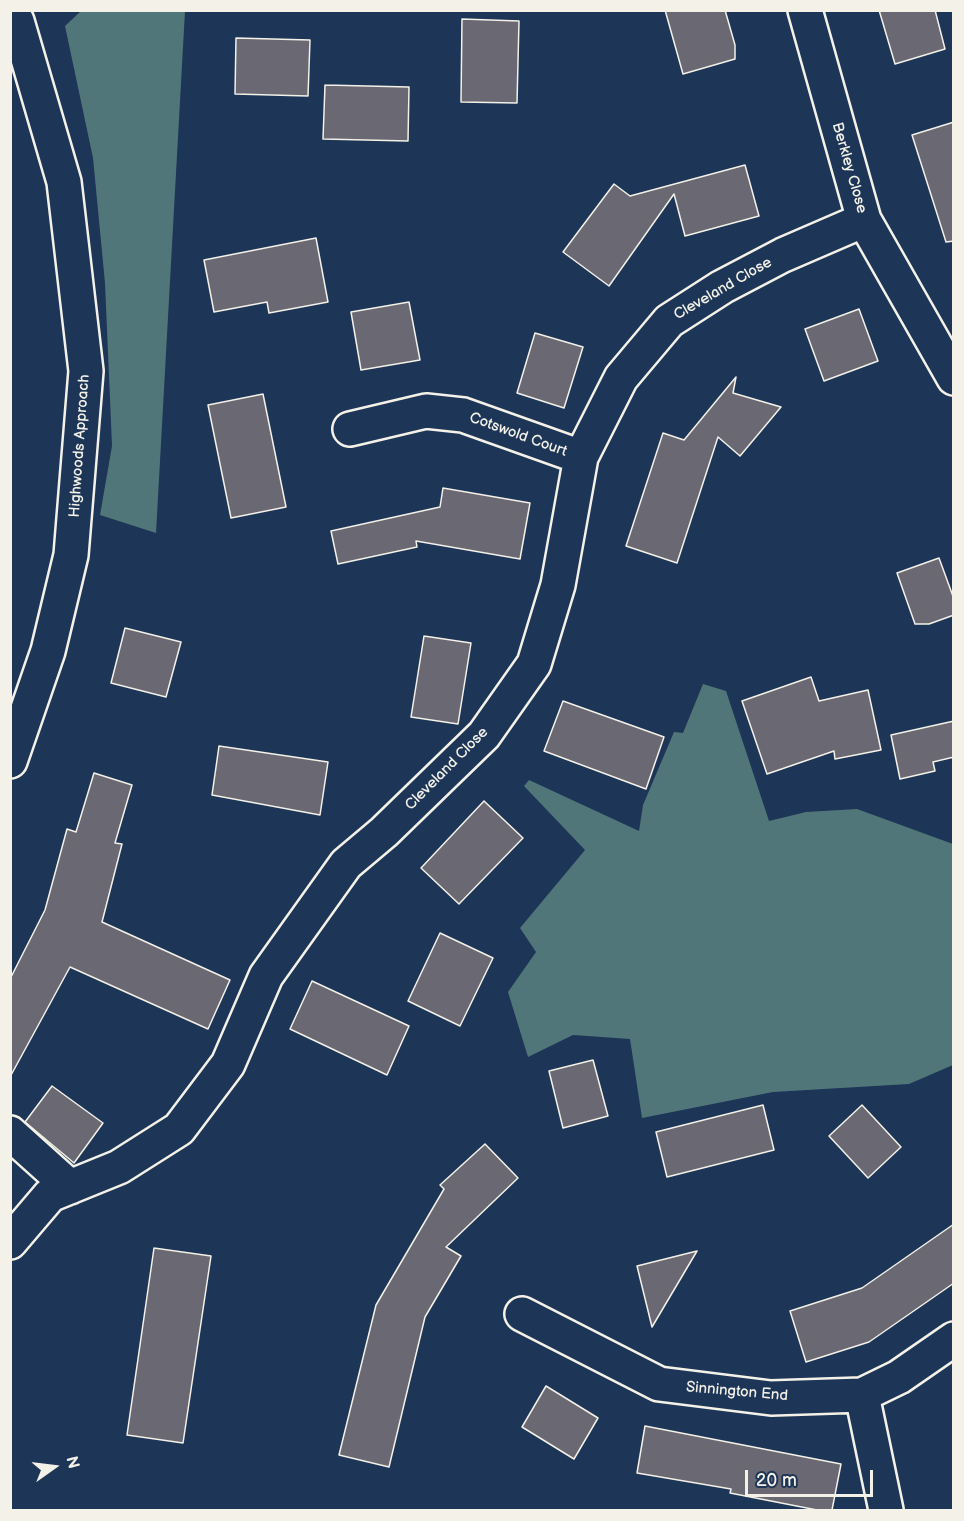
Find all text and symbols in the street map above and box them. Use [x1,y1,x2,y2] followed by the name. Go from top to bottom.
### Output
[827,121,871,215] street label: Berkley Close
[671,254,775,324] street label: Cleveland Close
[66,374,94,518] street label: Highwoods Approach
[467,409,569,461] street label: Cotswold Court
[402,724,492,814] street label: Cleveland Close
[685,1379,789,1405] street label: Sinnington End
[24,1437,84,1497] north arrow
[61,1454,83,1471] text: N
[748,1458,876,1496] scale bar
[756,1470,797,1491] text: 20 m

